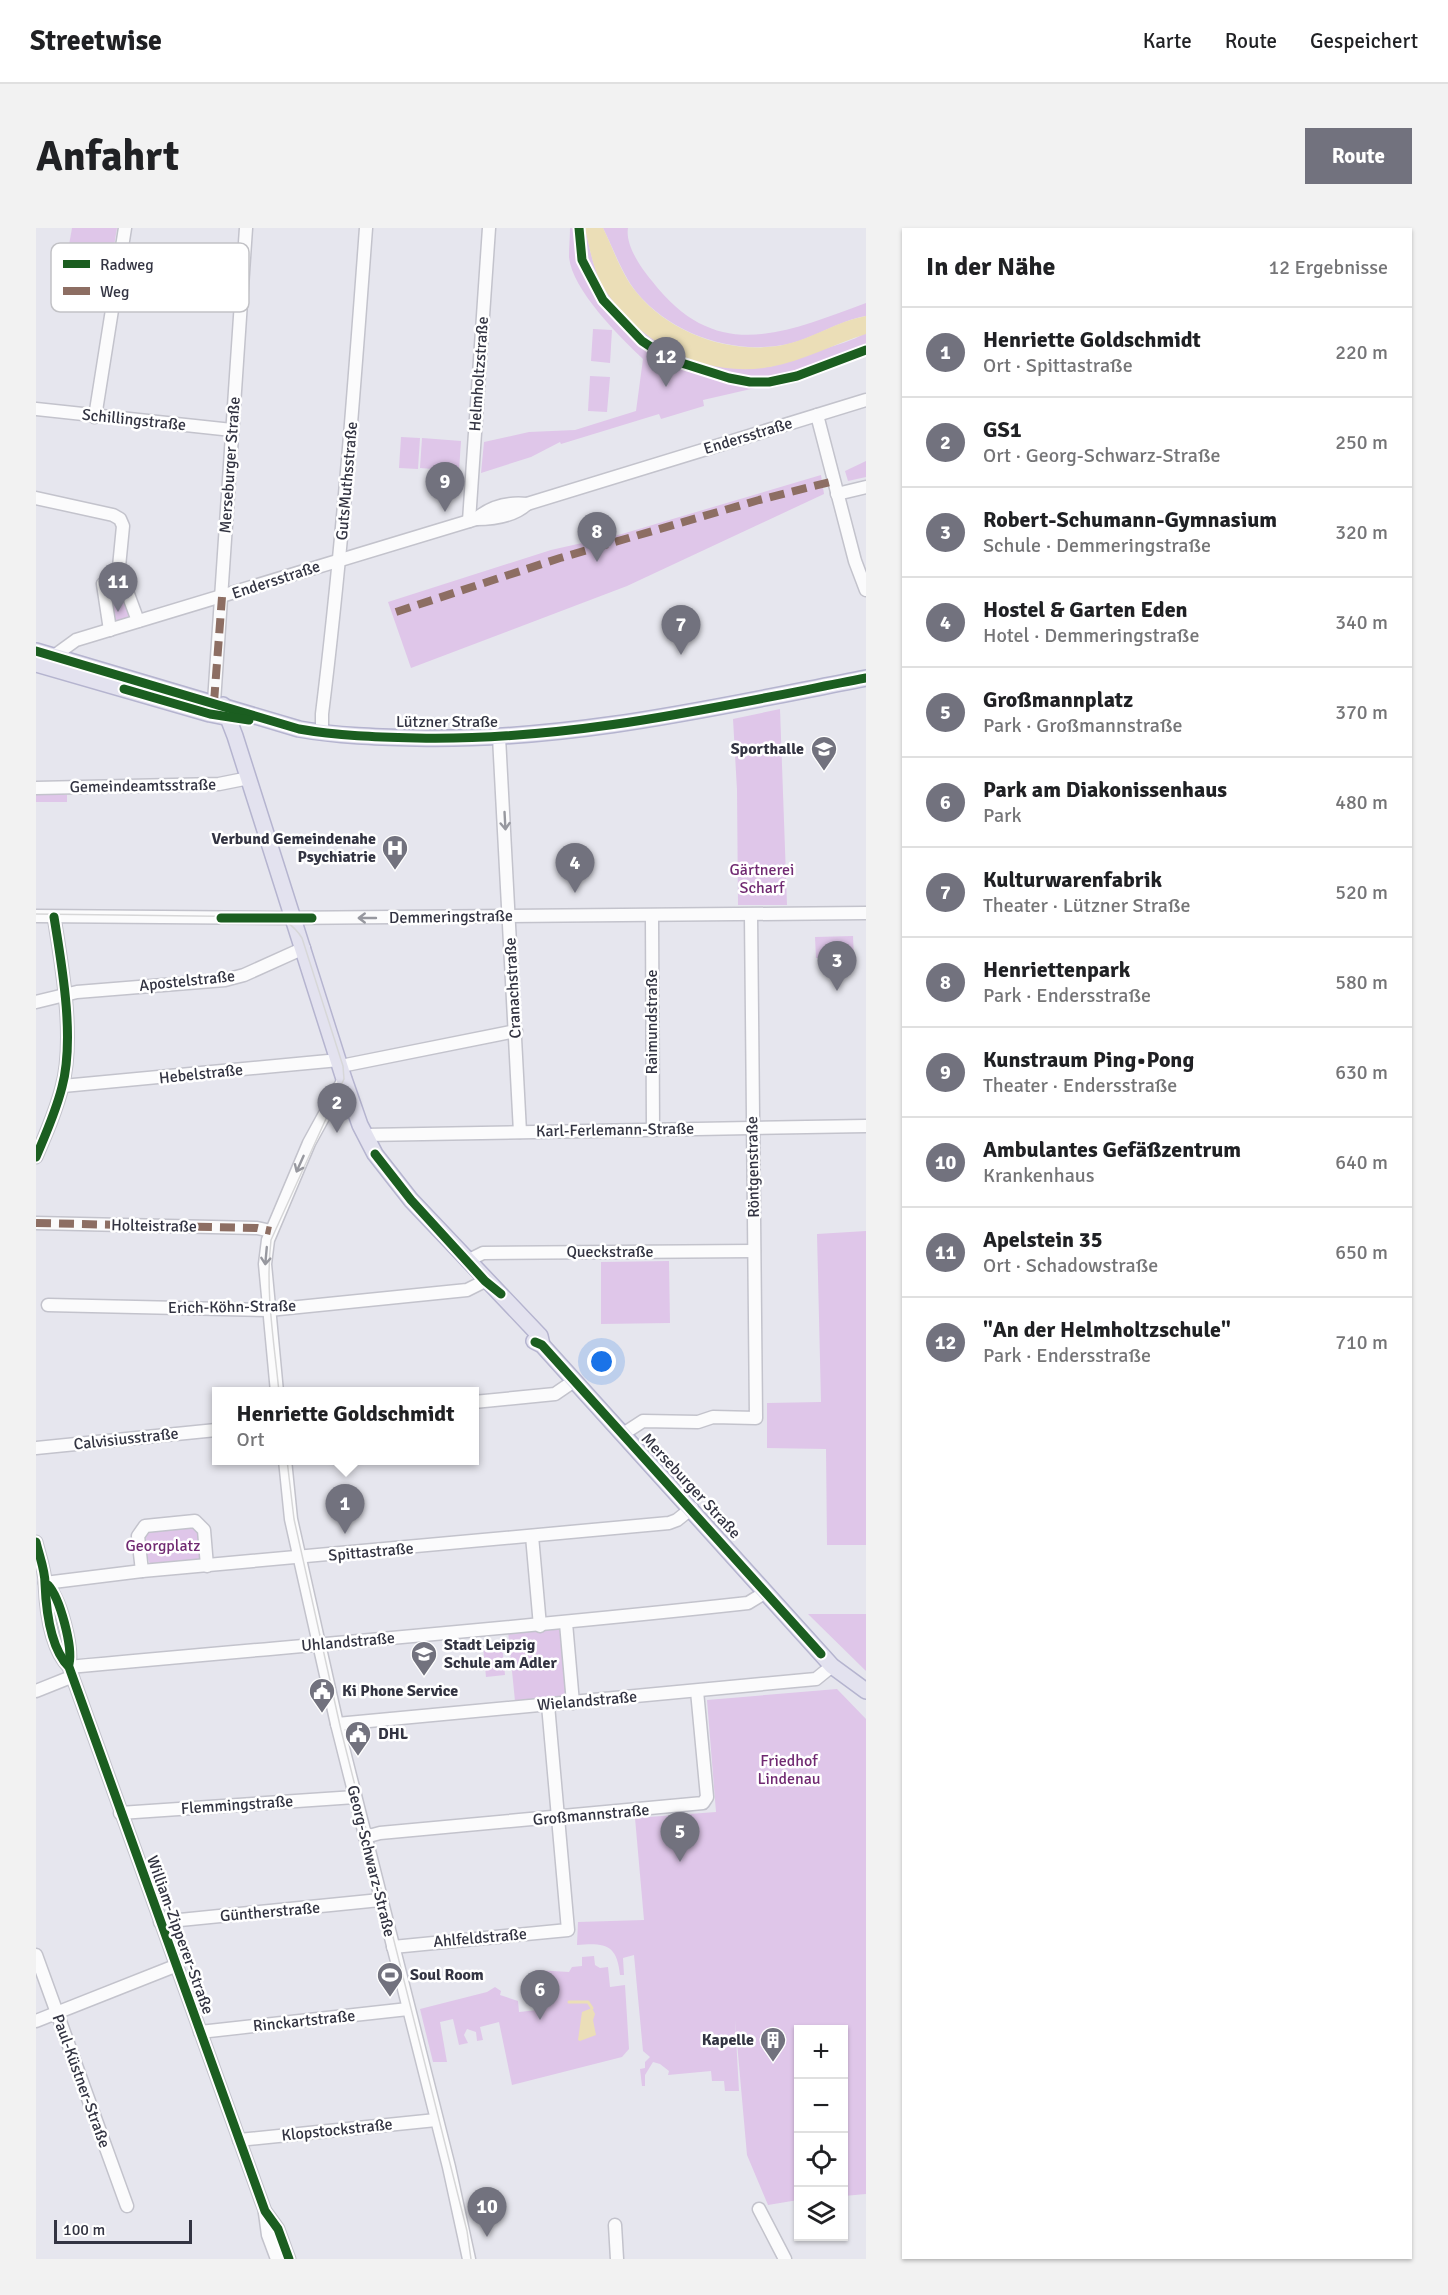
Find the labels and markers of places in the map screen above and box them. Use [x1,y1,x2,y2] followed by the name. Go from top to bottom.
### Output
[646,338,686,387] pin: 12
[426,462,464,512] pin: 9
[578,512,616,562] pin: 8
[98,562,137,612] pin: 11
[662,606,700,655] pin: 7
[809,734,839,772] school or university icon: Sporthalle
[731,739,804,759] place label: Sporthalle
[212,829,376,867] place label: Verbund Gemeindenahe Psychiatrie
[380,833,410,871] hospital icon: Verbund Gemeindenahe Psychiatrie
[556,844,594,893] pin: 4
[818,942,856,991] pin: 3
[318,1084,356,1133] pin: 2
[326,1484,364,1534] pin: 1
[444,1635,557,1673] place label: Stadt Leipzig Schule am Adler
[409,1639,439,1677] school or university icon: Stadt Leipzig Schule am Adler
[307,1676,337,1714] public building icon: Ki Phone Service
[342,1681,458,1701] place label: Ki Phone Service
[343,1719,373,1757] public building icon: DHL
[378,1724,409,1744] place label: DHL
[660,1812,700,1862] pin: 5
[375,1960,405,1998] sports icon: Soul Room
[410,1965,484,1985] place label: Soul Room
[520,1970,560,2020] pin: 6
[758,2025,788,2063] building icon: Kapelle
[702,2030,754,2050] place label: Kapelle
[468,2188,506,2237] pin: 10

